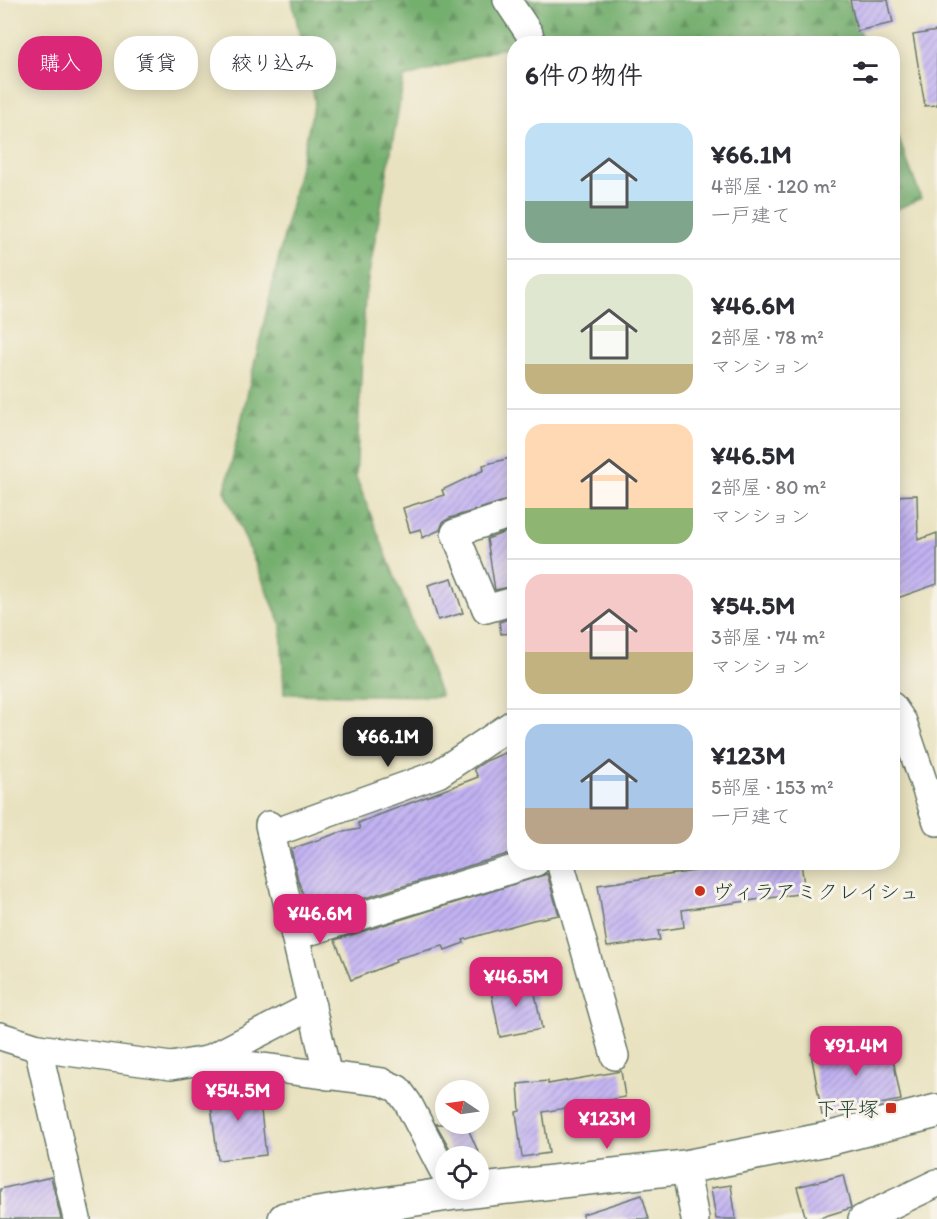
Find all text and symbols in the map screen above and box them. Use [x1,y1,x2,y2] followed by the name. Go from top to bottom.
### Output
[18,36,102,90] chip: 購入
[114,36,198,90] chip: 賃貸
[210,36,336,90] chip: 絞り込み
[849,56,882,89] icon: filters
[525,59,643,91] text: 6件の物件
[711,138,792,170] text: ¥66.1M
[573,147,645,219] icon: home
[711,174,837,198] text: 4部屋 · 120 m²
[711,203,791,227] text: 一戸建て
[711,289,796,321] text: ¥46.6M
[573,298,645,370] icon: home
[711,325,824,349] text: 2部屋 · 78 m²
[711,354,810,378] text: マンション
[711,439,795,471] text: ¥46.5M
[573,448,645,520] icon: home
[711,475,826,499] text: 2部屋 · 80 m²
[711,504,810,528] text: マンション
[711,589,795,621] text: ¥54.5M
[573,598,645,670] icon: home
[711,625,825,649] text: 3部屋 · 74 m²
[711,654,810,678] text: マンション
[339,717,437,768] pin: ¥66.1M
[357,724,419,748] text: ¥66.1M
[711,739,786,771] text: ¥123M
[573,748,645,820] icon: home
[711,775,834,799] text: 5部屋 · 153 m²
[711,804,791,828] text: 一戸建て
[712,879,919,904] place label: ヴィラアミクレイシュ
[693,884,707,898] marker: ヴィラアミクレイシュ
[271,894,369,945] pin: ¥46.6M
[287,901,353,925] text: ¥46.6M
[467,957,565,1008] pin: ¥46.5M
[484,964,548,988] text: ¥46.5M
[807,1026,905,1077] pin: ¥91.4M
[824,1033,888,1057] text: ¥91.4M
[189,1071,287,1122] pin: ¥54.5M
[206,1078,270,1102] text: ¥54.5M
[435,1080,489,1134] north arrow
[435,1080,489,1200] map controls
[816,1096,879,1121] place label: 下平塚
[565,1099,649,1150] pin: ¥123M
[884,1101,898,1115] marker: 下平塚
[578,1106,636,1130] text: ¥123M
[435,1146,489,1200] button: locate

